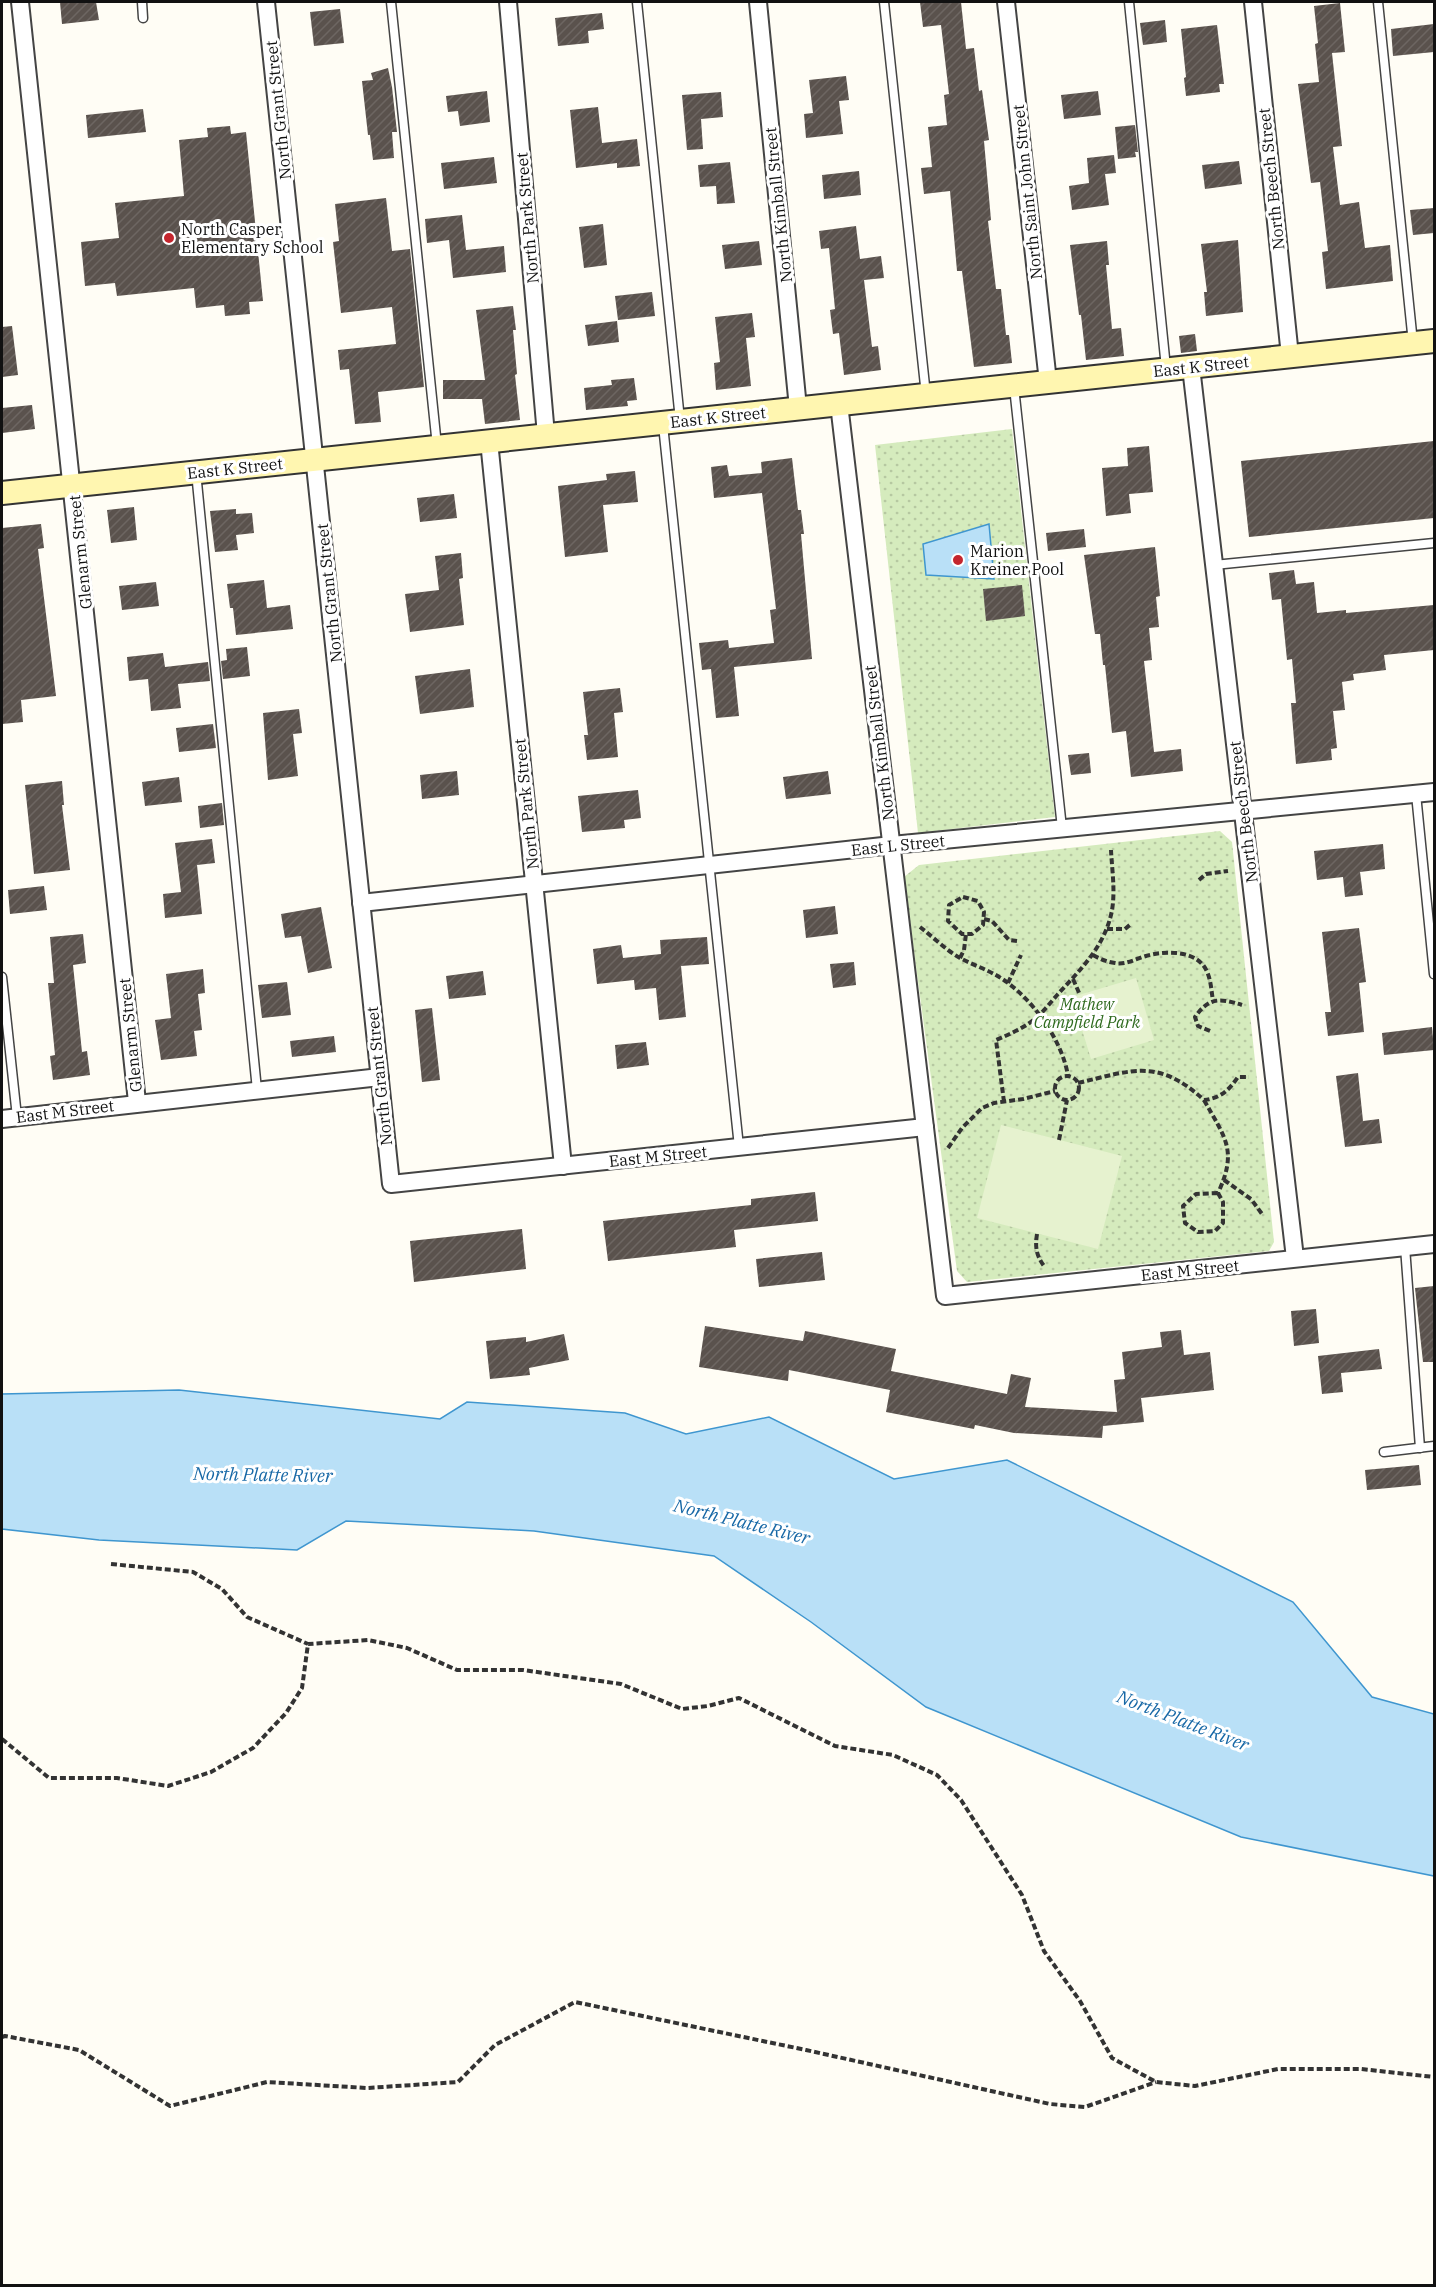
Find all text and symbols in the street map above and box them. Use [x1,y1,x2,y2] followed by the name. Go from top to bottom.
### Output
[261,39,295,181] street label: North Grant Street
[1008,103,1046,280] street label: North Saint John Street
[1254,107,1288,251] street label: North Beech Street
[760,126,796,284] street label: North Kimball Street
[511,151,543,284] street label: North Park Street
[181,219,324,257] place label: North Casper Elementary School
[162,231,176,245] marker: North Casper Elementary School
[1152,351,1250,381] street label: East K Street
[669,402,767,432] street label: East K Street
[186,453,284,483] street label: East K Street
[64,493,96,610] street label: Glenarm Street
[312,522,346,664] street label: North Grant Street
[970,541,1064,579] place label: Marion Kreiner Pool
[951,553,965,567] marker: Marion Kreiner Pool
[860,664,898,822] street label: North Kimball Street
[509,737,543,870] street label: North Park Street
[1224,740,1262,884] street label: North Beech Street
[850,830,946,860] street label: East L Street
[114,976,146,1093] street label: Glenarm Street
[1034,994,1141,1032] park label: Mathew Campfield Park
[362,1005,396,1147] street label: North Grant Street
[15,1095,116,1127] street label: East M Street
[608,1141,708,1171] street label: East M Street
[1140,1255,1240,1285] street label: East M Street
[192,1462,334,1487] water label: North Platte River
[671,1493,814,1550] water label: North Platte River
[1113,1684,1253,1757] water label: North Platte River

